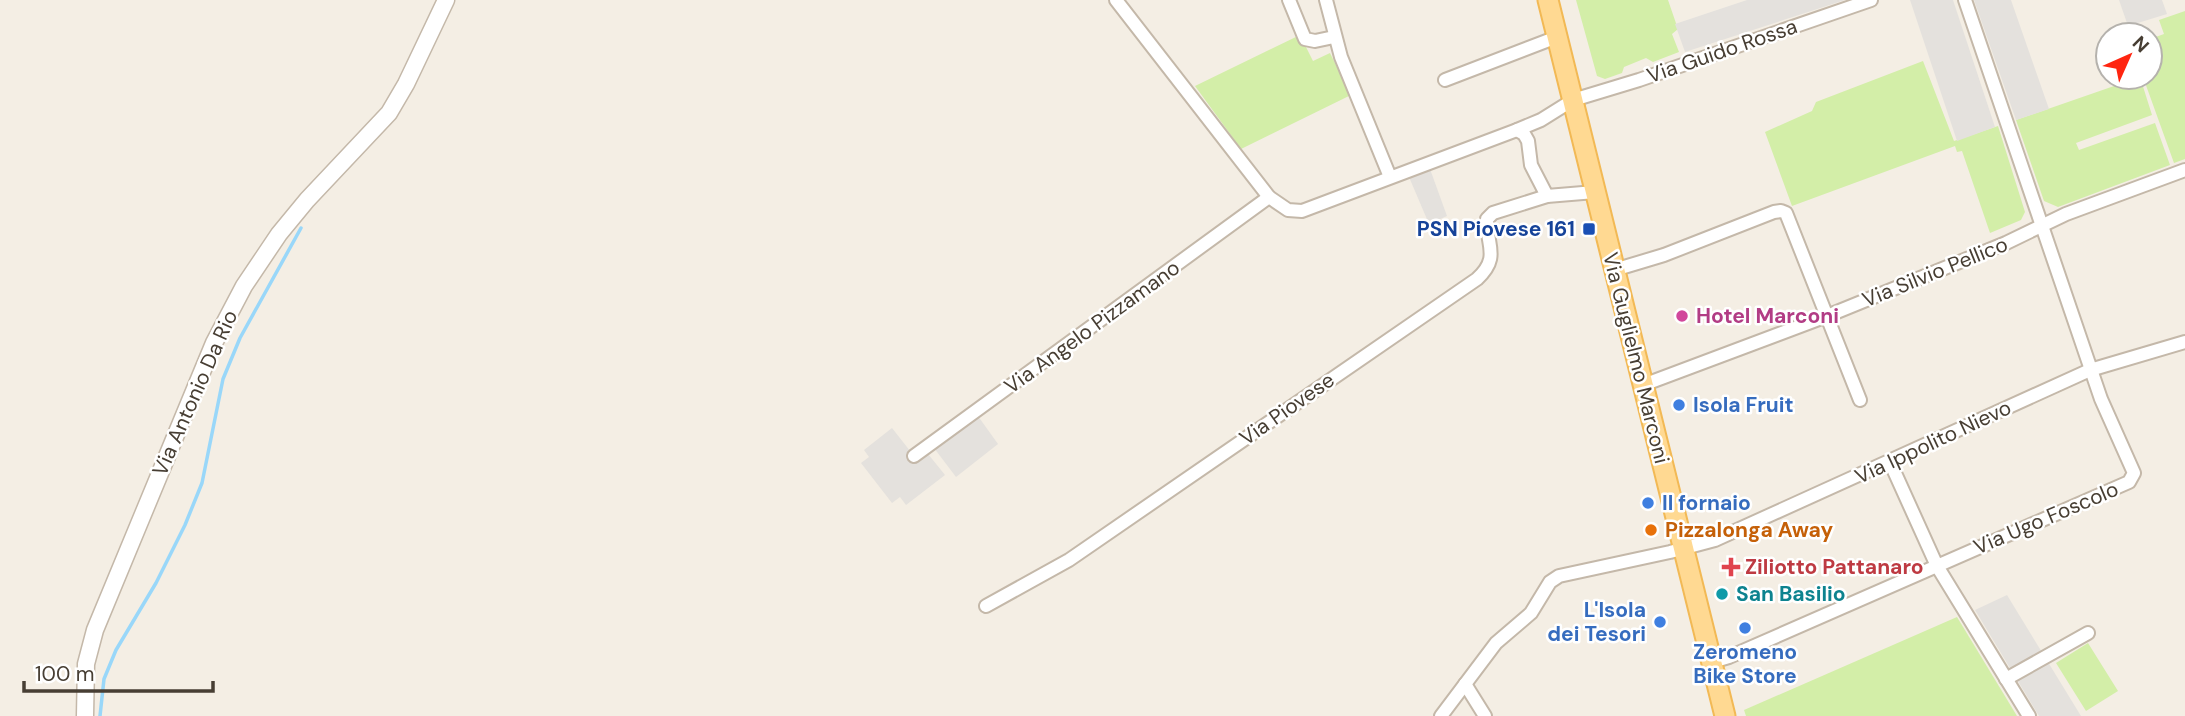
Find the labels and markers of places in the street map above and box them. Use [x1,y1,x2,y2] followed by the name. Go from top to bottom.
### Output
[1417,215,1575,243] place label: PSN Piovese 161
[1581,221,1597,237] marker: PSN Piovese 161
[1696,302,1839,330] place label: Hotel Marconi
[1674,308,1690,324] marker: Hotel Marconi
[1693,391,1794,419] place label: Isola Fruit
[1671,397,1687,413] marker: Isola Fruit
[1662,489,1751,517] place label: Il fornaio
[1640,495,1656,511] marker: Il fornaio
[1665,516,1833,544] place label: Pizzalonga Away
[1643,522,1659,538] marker: Pizzalonga Away
[1745,553,1924,581] place label: Ziliotto Pattanaro
[1723,559,1739,575] marker: Ziliotto Pattanaro
[1736,580,1846,608] place label: San Basilio
[1714,586,1730,602] marker: San Basilio
[1547,596,1646,648] place label: L'Isola dei Tesori
[1652,614,1668,630] marker: L'Isola dei Tesori
[1737,620,1753,636] marker: Zeromeno Bike Store
[1693,638,1797,690] place label: Zeromeno Bike Store

